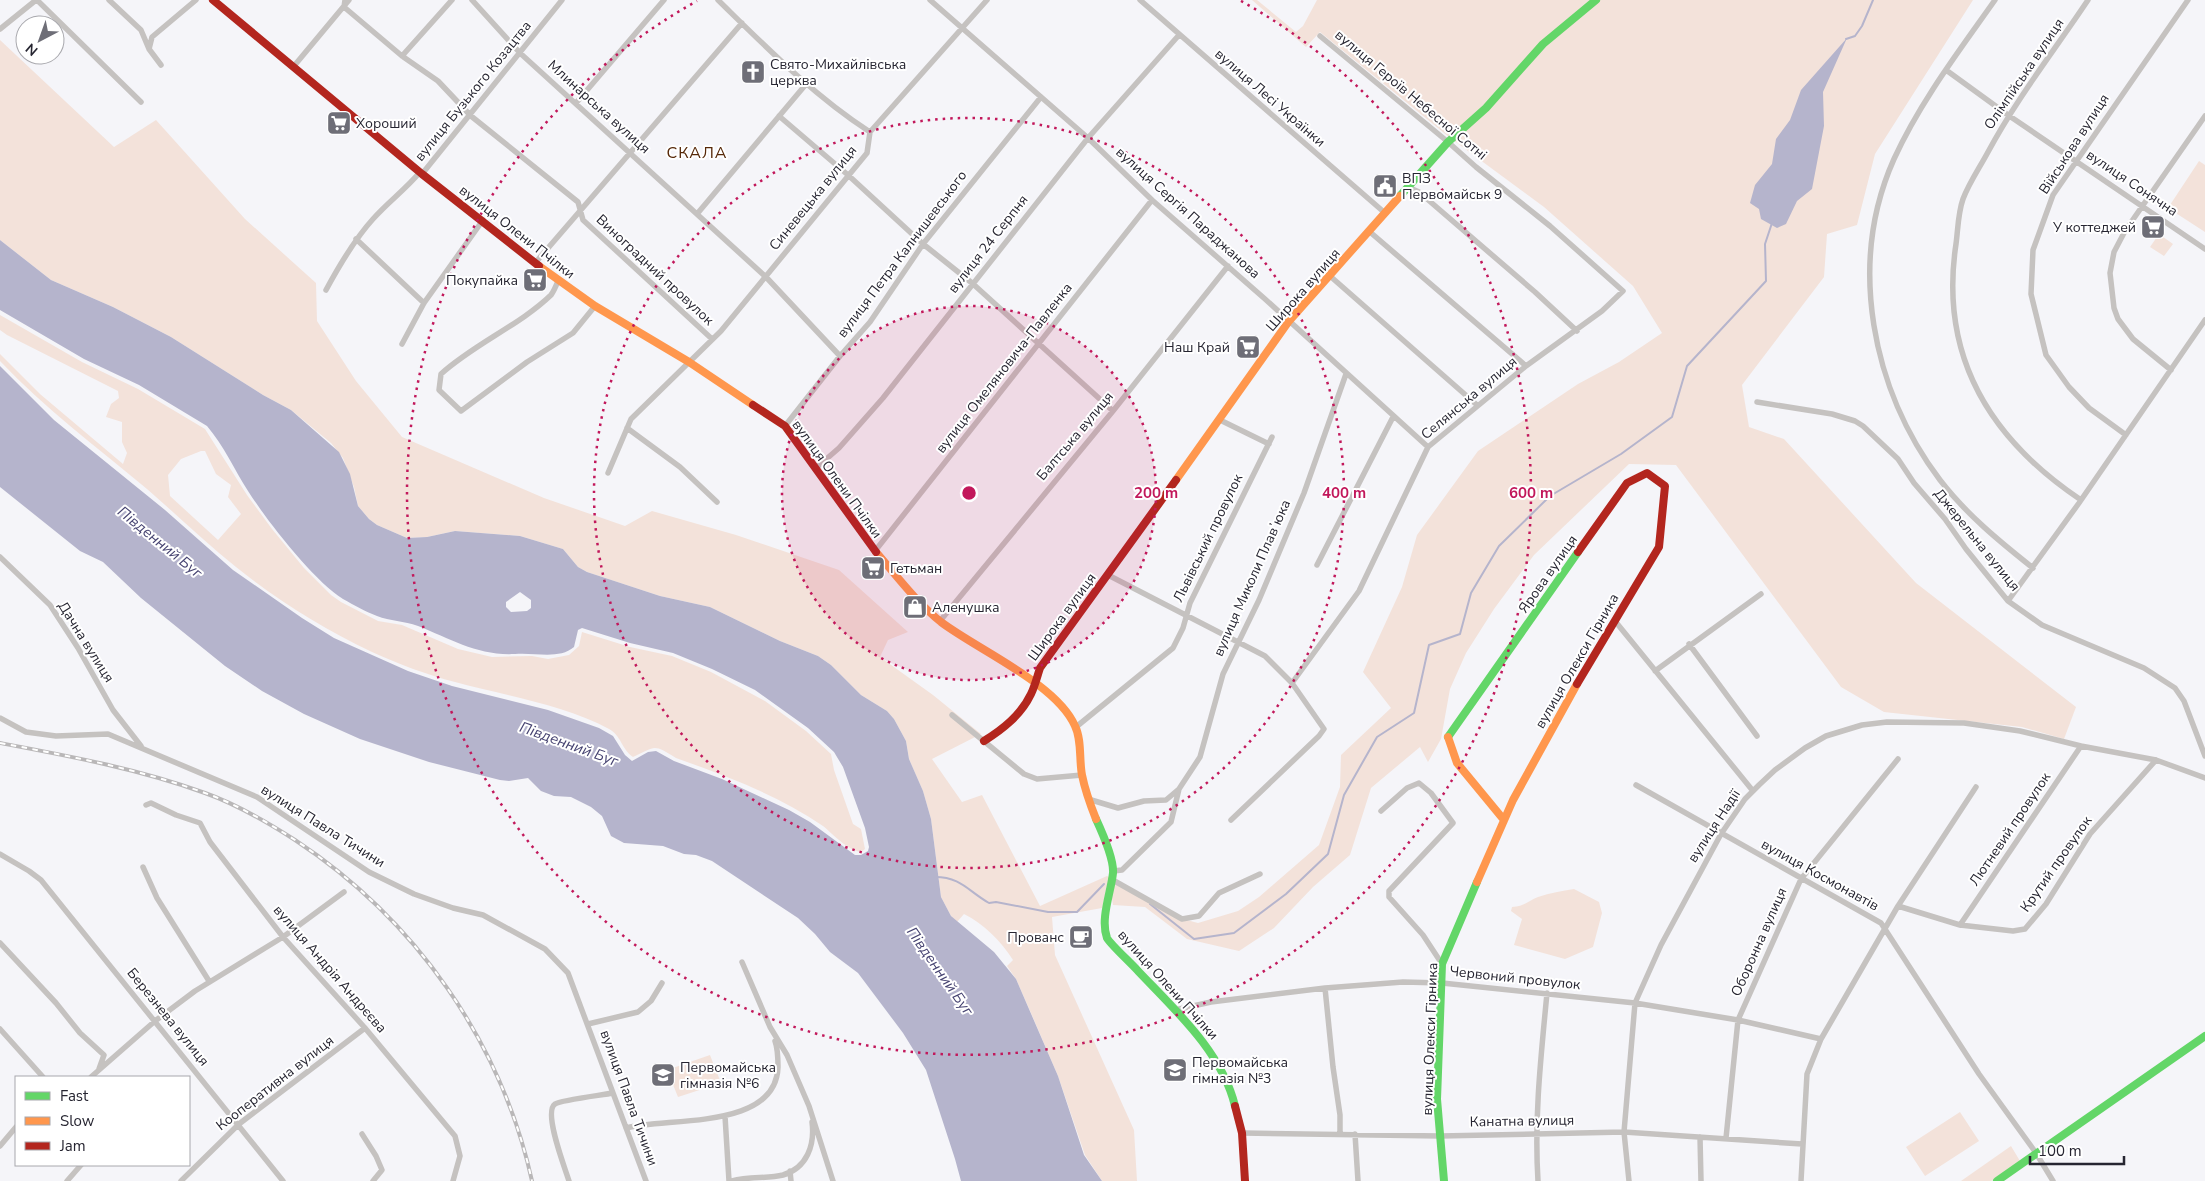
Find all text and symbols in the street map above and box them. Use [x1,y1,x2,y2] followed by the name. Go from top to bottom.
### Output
[15,15,65,65] north arrow
[1980,15,2068,133] street label: Олімпійська вулиця
[410,17,536,165] street label: вулиця Бузького Козацтва
[1331,26,1491,164] street label: вулиця Героїв Небесної Сотні
[22,39,42,60] text: N
[1211,45,1329,151] street label: вулиця Лесі Українки
[770,55,906,90] place label: Свято-Михайлівська церква
[544,56,654,158] street label: Млинарська вулиця
[740,59,766,85] church icon: Свято-Михайлівська церква
[2034,90,2114,198] street label: Військова вулиця
[326,110,352,136] supermarket icon: Хороший
[356,114,417,133] place label: Хороший
[667,142,727,164] district label: СКАЛА
[765,142,861,254] street label: Синевецька вулиця
[1112,143,1264,283] street label: вулиця Сергія Параджанова
[2082,145,2182,221] street label: вулиця Сонячна
[833,166,971,342] street label: вулиця Петра Калнишевського
[1402,169,1503,204] place label: ВПЗ Первомайськ 9
[1372,173,1398,199] public building icon: ВПЗ Первомайськ 9
[455,181,579,283] street label: вулиця Олени Пчілки
[944,191,1032,297] street label: вулиця 24 Серпня
[592,210,718,330] street label: Виноградний провулок
[2140,214,2166,240] supermarket icon: У коттеджей
[2052,218,2136,237] place label: У коттеджей
[1262,244,1344,336] street label: Широка вулиця
[522,267,548,293] supermarket icon: Покупайка
[446,271,518,290] place label: Покупайка
[932,279,1076,457] street label: вулиця Омеляновича-Павленка
[1235,334,1261,360] supermarket icon: Наш Край
[1164,338,1230,357] place label: Наш Край
[1417,352,1521,444] street label: Селянська вулиця
[1032,388,1118,484] street label: Балтська вулиця
[788,416,886,542] street label: вулиця Олени Пчілки
[1169,470,1248,605] street label: Львівський провулок
[1134,483,1178,503] text: 200 m
[1322,483,1366,503] text: 400 m
[1509,483,1553,503] text: 600 m
[960,484,978,502] centre of rings
[1930,485,2024,595] street label: Джерельна вулиця
[1209,497,1295,659] street label: вулиця Миколи Плавʼюка
[113,502,207,583] water label: Південний Буг
[1514,531,1582,617] street label: Ярова вулиця
[860,555,886,581] supermarket icon: Гетьман
[890,559,942,578] place label: Гетьман
[1024,569,1100,665] street label: Широка вулиця
[1531,590,1623,732] street label: вулиця Олекси Гірника
[902,594,928,620] shop icon: Аленушка
[54,598,118,686] street label: Дачна вулиця
[932,598,999,617] place label: Аленушка
[517,717,622,771] water label: Південний Буг
[1965,768,2055,889] street label: Лютневий провулок
[257,780,389,872] street label: вулиця Павла Тичини
[1683,785,1745,866] street label: вулиця Надії
[2016,812,2097,916] street label: Крутий провулок
[1758,835,1882,915] street label: вулиця Космонавтів
[1727,885,1791,999] street label: Оборонна вулиця
[269,901,391,1037] street label: вулиця Андрія Андрєєва
[902,923,978,1020] water label: Південний Буг
[1068,924,1094,950] cafe icon: Прованс
[1113,926,1223,1044] street label: вулиця Олени Пчілки
[1007,928,1064,947] place label: Прованс
[1418,962,1442,1116] street label: вулиця Олекси Гірника
[1449,962,1582,994] street label: Червоний провулок
[123,964,213,1070] street label: Березнева вулиця
[596,1028,662,1168] street label: вулиця Павла Тичини
[212,1031,338,1135] street label: Кооперативна вулиця
[1192,1053,1288,1088] place label: Первомайська гімназія №3
[1162,1057,1188,1083] school or university icon: Первомайська гімназія №3
[680,1058,776,1093] place label: Первомайська гімназія №6
[650,1062,676,1088] school or university icon: Первомайська гімназія №6
[15,1076,190,1166] legend
[60,1086,89,1106] text: Fast
[60,1111,95,1131] text: Slow
[1470,1111,1574,1131] street label: Канатна вулиця
[2030,1134,2124,1166] scale bar
[59,1136,86,1156] text: Jam
[2038,1141,2082,1161] text: 100 m

